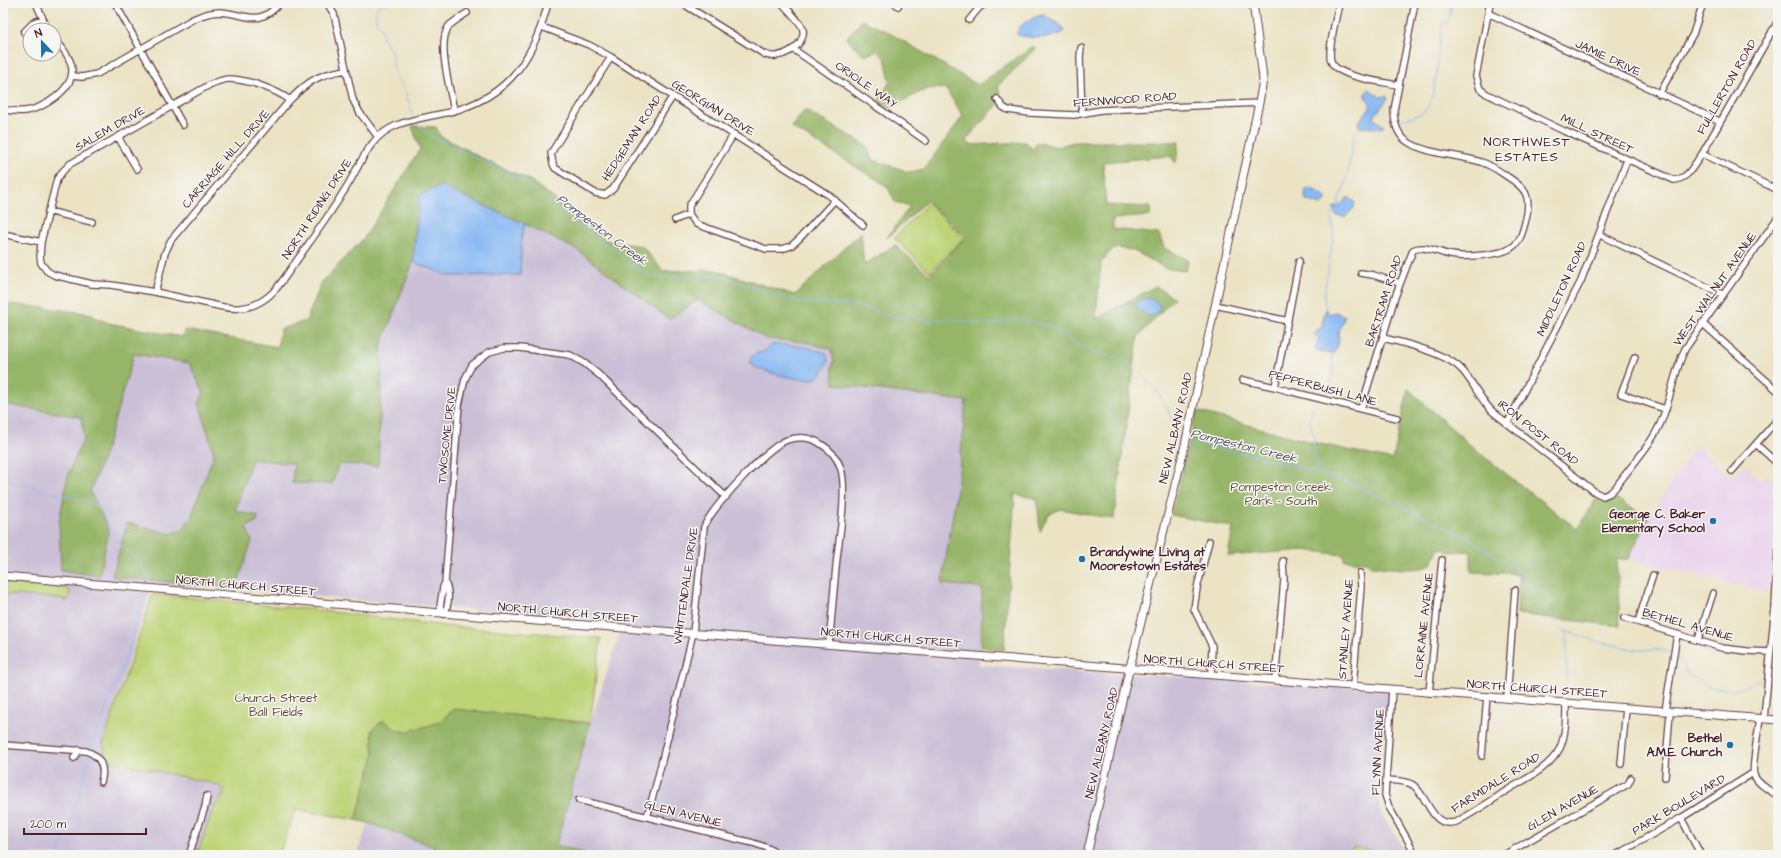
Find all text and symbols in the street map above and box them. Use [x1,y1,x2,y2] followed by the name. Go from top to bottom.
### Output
[22,22,62,62] north arrow
[32,25,45,41] text: N
[1572,35,1644,81] street label: JAMIE DRIVE
[1693,36,1761,138] street label: FULLERTON ROAD
[832,57,901,113] street label: ORIOLE WAY
[668,76,758,140] street label: GEORGIAN DRIVE
[1073,88,1177,112] street label: FERNWOOD ROAD
[598,91,666,184] street label: HEDGEMAN ROAD
[72,102,148,156] street label: SALEM DRIVE
[178,106,274,212] street label: CARRIAGE HILL DRIVE
[1558,110,1637,159] street label: MILL STREET
[1483,133,1571,166] district label: NORTHWEST ESTATES
[278,155,356,263] street label: NORTH RIDING DRIVE
[553,190,652,271] water label: Pompeston Creek
[1669,228,1761,350] street label: WEST WALNUT AVENUE
[1533,239,1591,339] street label: MIDDLETON ROAD
[1361,253,1407,349] street label: BARTRAM ROAD
[1267,365,1379,411] street label: PEPPERBUSH LANE
[1155,370,1197,485] street label: NEW ALBANY ROAD
[433,386,461,484] street label: TWOSOME DRIVE
[1494,396,1582,470] street label: IRON POST ROAD
[1189,424,1300,468] water label: Pompeston Creek
[1231,479,1332,510] park label: Pompeston Creek Park - South
[1602,506,1705,538] place label: George C. Baker Elementary School
[1708,516,1718,526] marker: George C. Baker Elementary School
[669,526,703,646] street label: WHITTENDALE DRIVE
[1090,544,1206,575] place label: Brandywine Living at Moorestown Estates
[1077,554,1087,564] marker: Brandywine Living at Moorestown Estates
[175,571,317,601] street label: NORTH CHURCH STREET
[1410,571,1438,679] street label: LORRAINE AVENUE
[1334,578,1358,680] street label: STANLEY AVENUE
[497,598,639,628] street label: NORTH CHURCH STREET
[1640,604,1736,646] street label: BETHEL AVENUE
[820,623,962,653] street label: NORTH CHURCH STREET
[1143,651,1285,677] street label: NORTH CHURCH STREET
[1466,676,1608,702] street label: NORTH CHURCH STREET
[1081,685,1123,800] street label: NEW ALBANY ROAD
[235,690,317,721] park label: Church Street Ball Fields
[1367,708,1389,796] street label: FLYNN AVENUE
[1647,730,1723,761] place label: Bethel A.M.E. Church
[1725,740,1735,750] marker: Bethel A.M.E. Church
[1448,749,1544,817] street label: FARMDALE ROAD
[1629,770,1729,840] street label: PARK BOULEVARD
[1524,781,1602,835] street label: GLEN AVENUE
[642,796,724,832] street label: GLEN AVENUE
[24,810,146,836] scale bar
[30,816,67,833] text: 200 m

